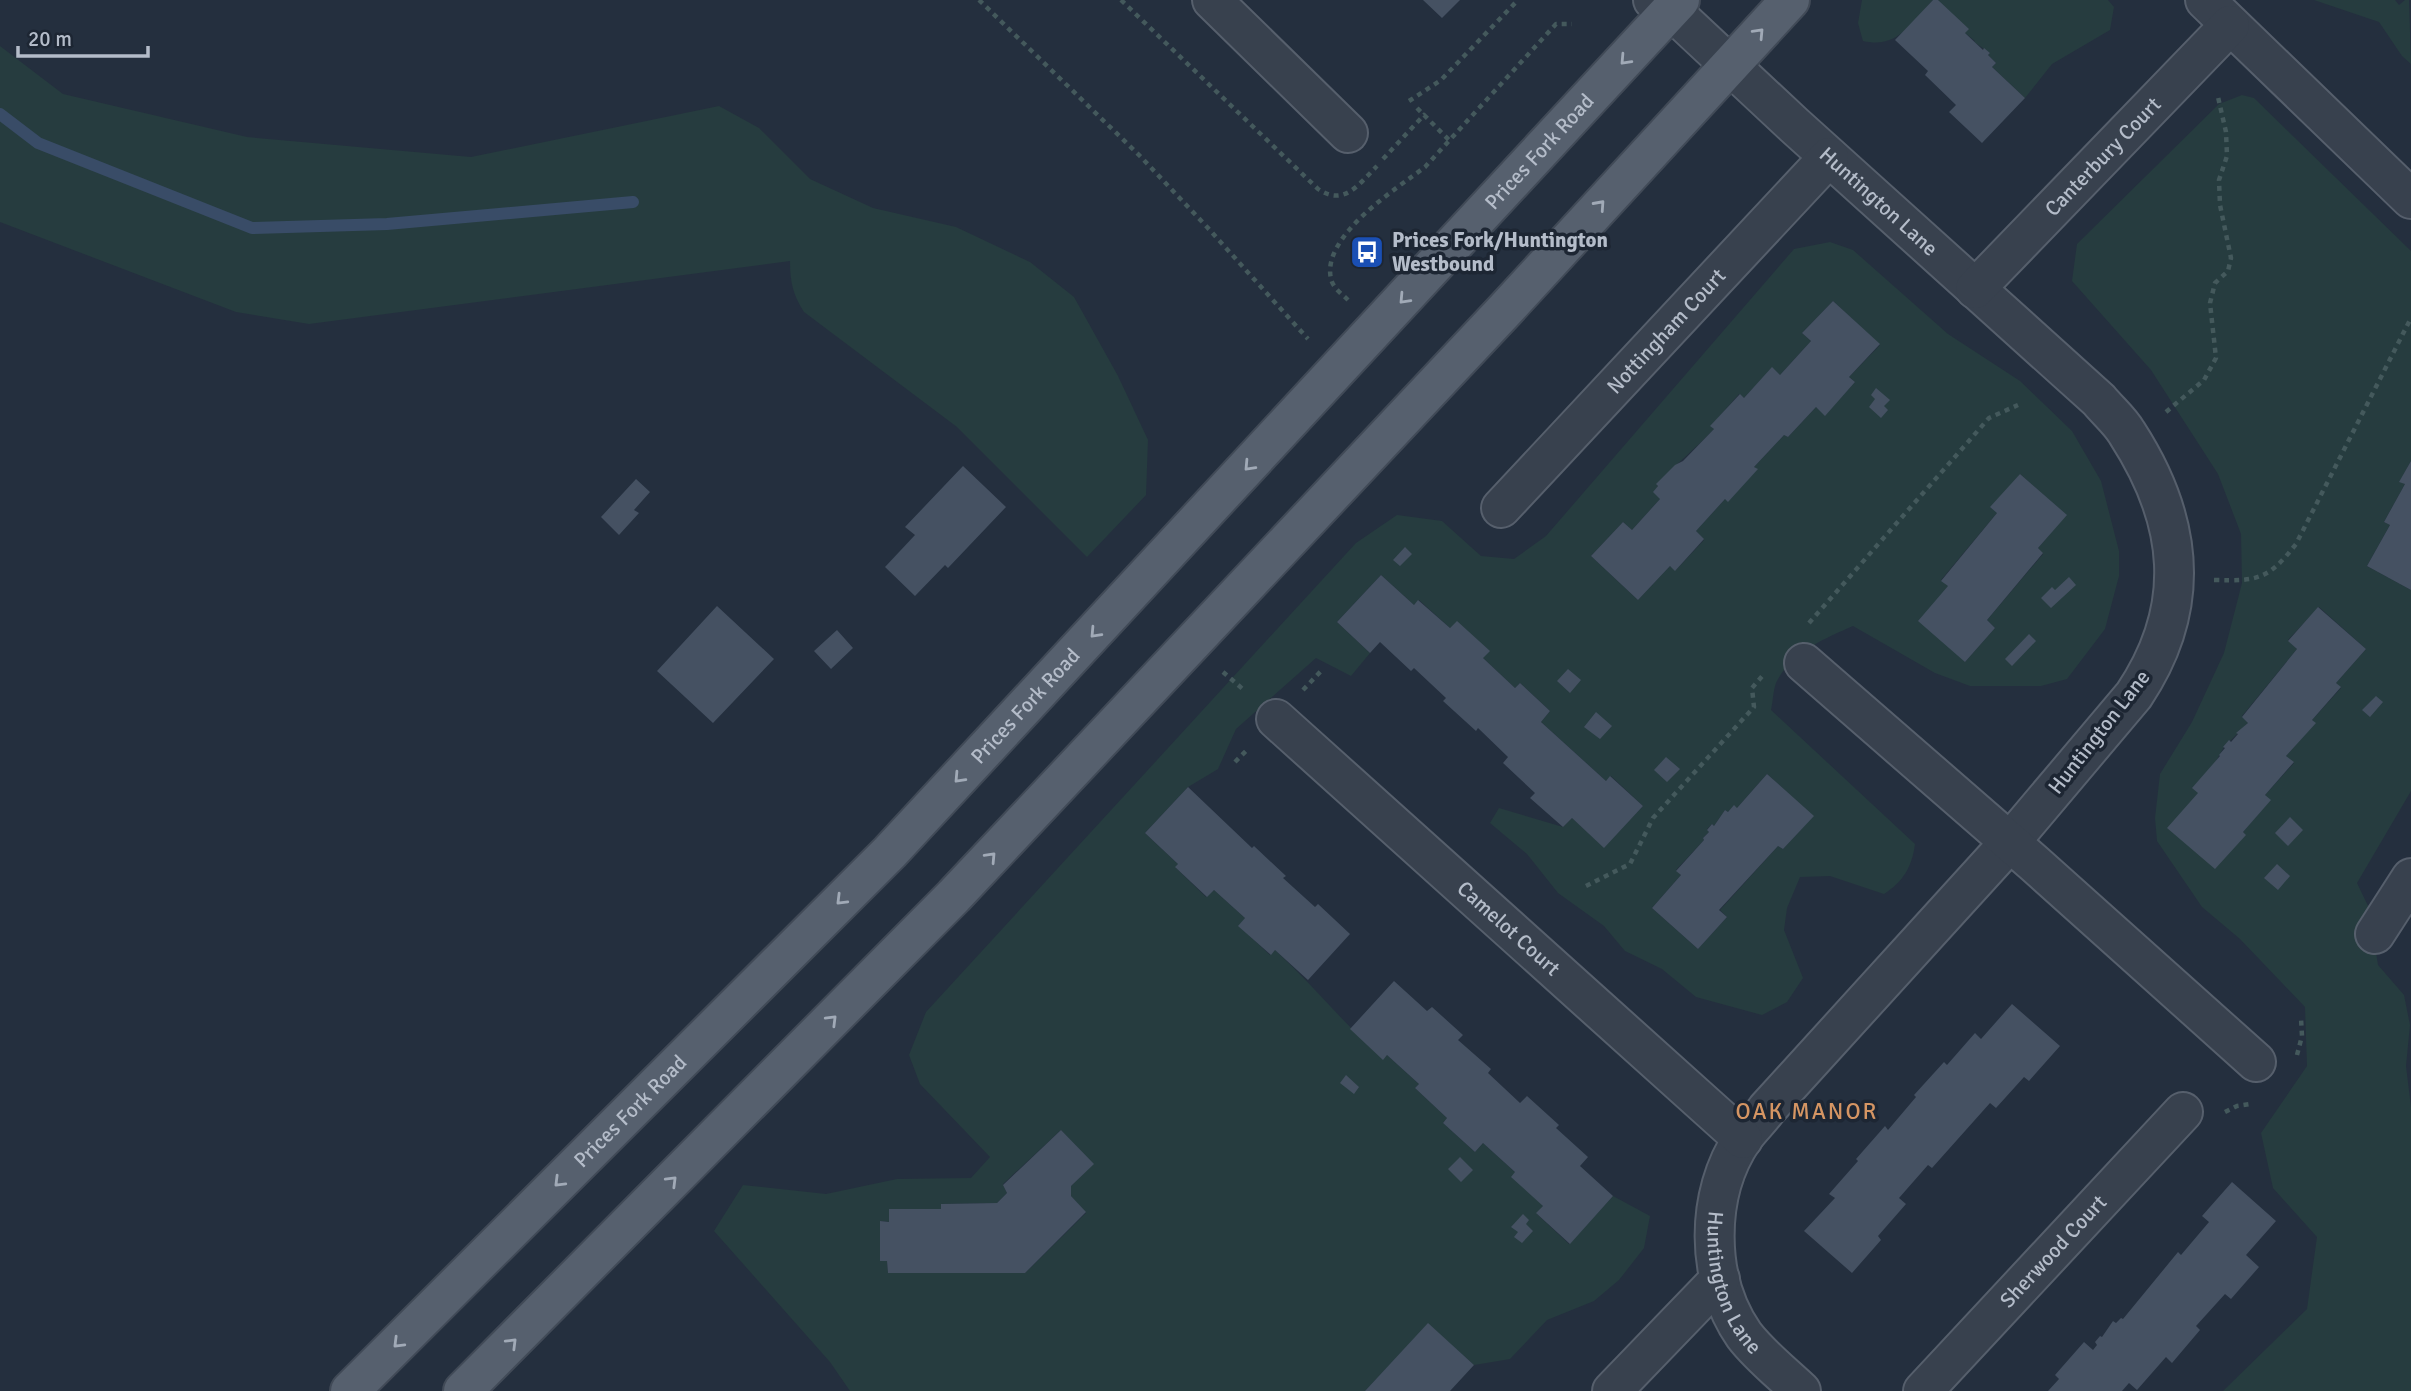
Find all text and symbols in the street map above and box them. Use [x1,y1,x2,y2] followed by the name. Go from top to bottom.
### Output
[18,14,147,58] scale bar
[28,26,72,52] text: 20 m
[1751,28,1764,41] one-way arrow
[1621,52,1633,65] one-way arrow
[1479,88,1599,215] street label: Prices Fork Road
[2039,92,2166,222] street label: Canterbury Court
[1814,141,1943,261] street label: Huntington Lane
[1592,200,1605,213] one-way arrow
[1392,227,1608,277] place label: Prices Fork/Huntington Westbound
[1348,233,1386,271] bus stop icon: Prices Fork/Huntington Westbound
[1601,263,1731,399] street label: Nottingham Court
[1400,291,1412,304] one-way arrow
[1245,458,1258,471] one-way arrow
[1090,625,1103,638] one-way arrow
[965,643,1085,769] street label: Prices Fork Road
[2042,665,2156,799] street label: Huntington Lane
[954,770,967,783] one-way arrow
[983,852,996,865] one-way arrow
[1452,875,1566,981] street label: Camelot Court
[837,892,850,905] one-way arrow
[824,1015,837,1028] one-way arrow
[568,1050,692,1173] street label: Prices Fork Road
[1736,1097,1878,1126] district label: OAK MANOR
[554,1174,567,1187] one-way arrow
[663,1176,676,1189] one-way arrow
[1994,1189,2112,1313] street label: Sherwood Court
[1702,1210,1767,1360] street label: Huntington Lane
[394,1335,406,1347] one-way arrow
[503,1338,516,1351] one-way arrow

